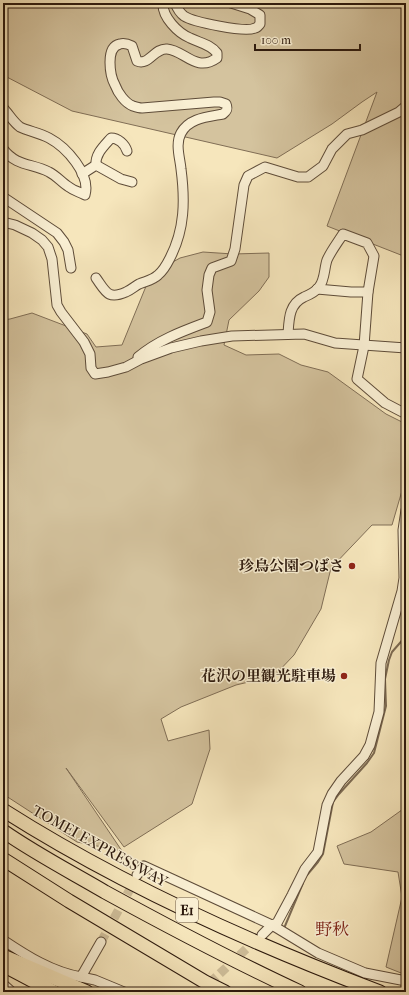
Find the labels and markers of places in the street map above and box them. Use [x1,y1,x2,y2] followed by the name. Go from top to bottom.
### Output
[239,557,344,575] place label: 珍鳥公園つばさ
[347,561,357,571] marker: 珍鳥公園つばさ
[201,667,336,685] place label: 花沢の里観光駐車場
[339,671,349,681] marker: 花沢の里観光駐車場

